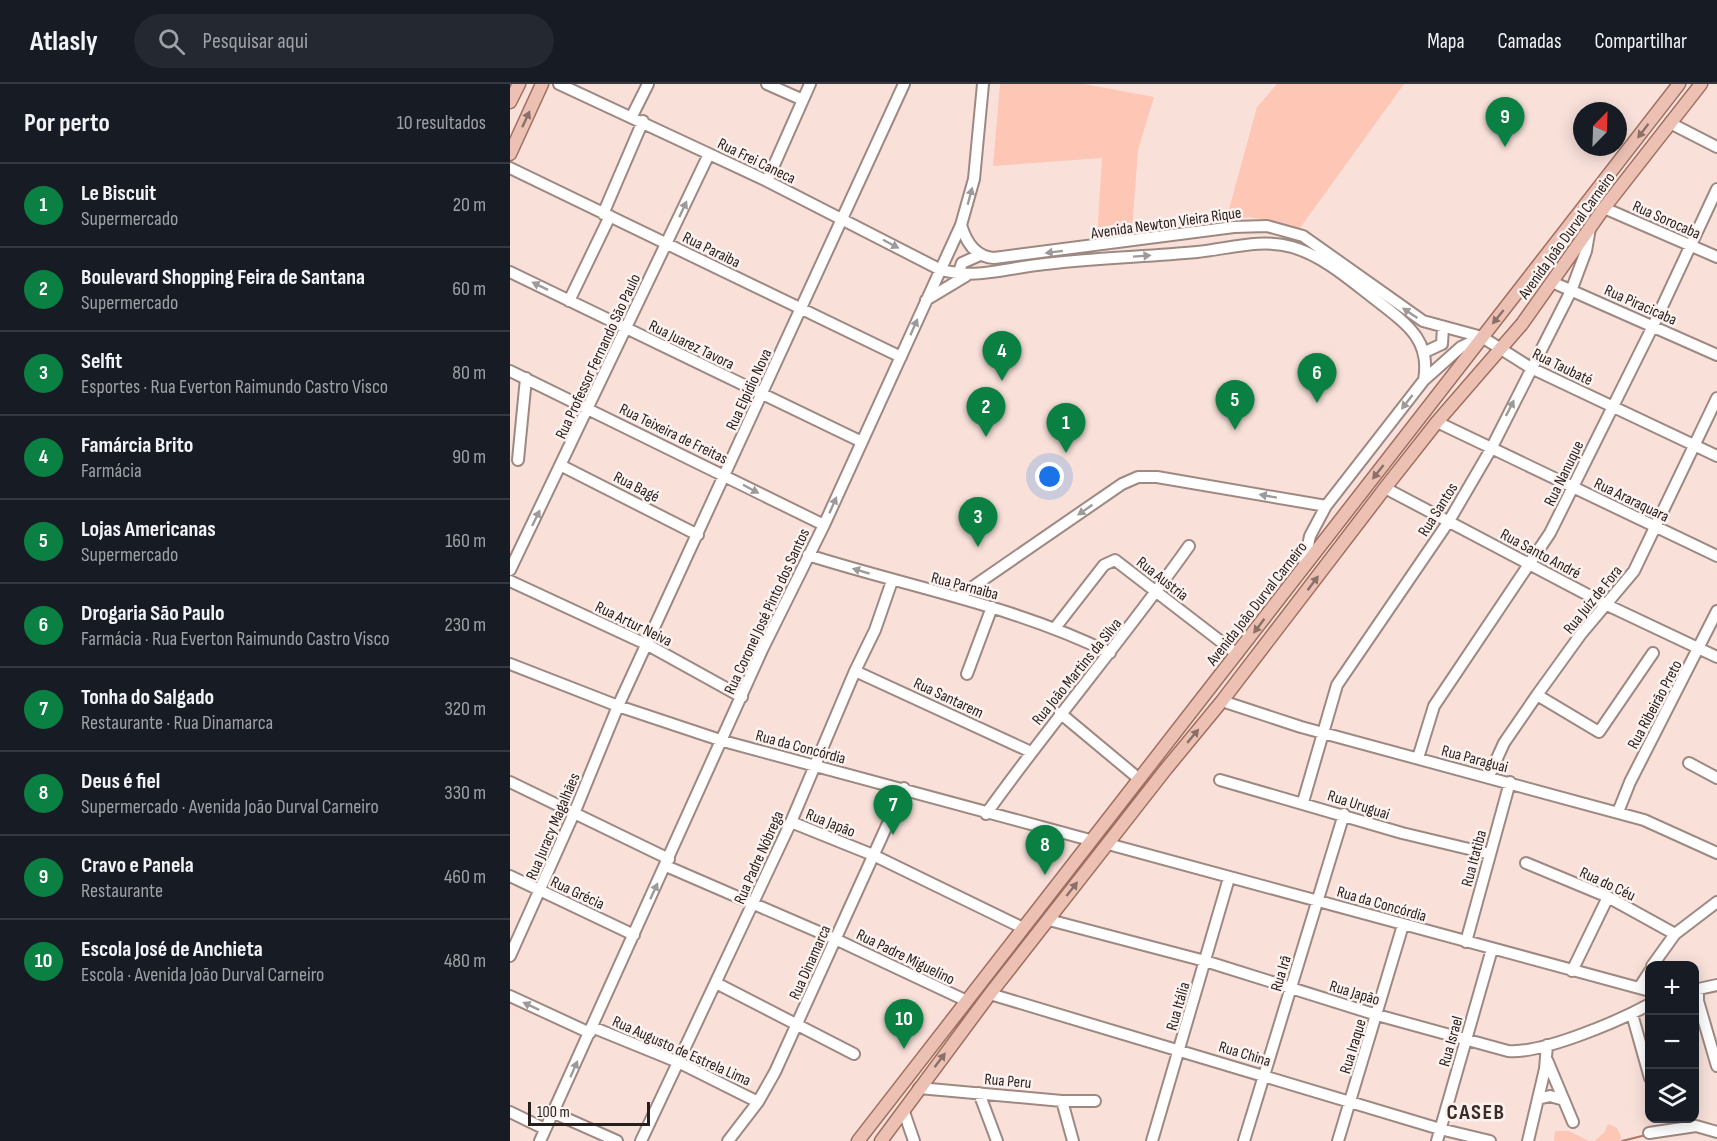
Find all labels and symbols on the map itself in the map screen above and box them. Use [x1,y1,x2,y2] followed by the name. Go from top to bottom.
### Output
[1486,98,1524,147] pin: 9
[1573,102,1627,156] north arrow
[522,110,531,127] one-way arrow
[1638,123,1650,138] one-way arrow
[714,134,798,188] street label: Rua Frei Caneca
[1514,169,1620,304] street label: Avenida João Durval Carneiro
[966,187,976,205] one-way arrow
[1629,197,1703,244] street label: Rua Sorocaba
[679,201,688,218] one-way arrow
[1089,204,1243,244] street label: Avenida Newton Vieira Rique
[679,228,743,272] street label: Rua Paraiba
[883,239,900,249] one-way arrow
[1044,247,1063,257] one-way arrow
[1132,251,1151,260] one-way arrow
[552,271,645,442] street label: Rua Professor Fernando São Paulo
[1601,281,1680,330] street label: Rua Piracicaba
[531,282,548,291] one-way arrow
[1401,307,1418,318] one-way arrow
[1492,310,1504,325] one-way arrow
[646,317,737,374] street label: Rua Juarez Tavora
[909,319,918,336] one-way arrow
[982,332,1022,381] pin: 4
[1529,345,1596,390] street label: Rua Taubaté
[722,346,776,433] street label: Rua Elpídio Nova
[1298,354,1336,403] pin: 6
[1216,380,1254,430] pin: 5
[966,388,1006,437] pin: 2
[1402,394,1414,409] one-way arrow
[616,400,731,469] street label: Rua Teixeira de Freitas
[1506,400,1515,417] one-way arrow
[1046,404,1086,453] pin: 1
[1540,438,1588,509] street label: Rua Nanuque
[1035,462,1064,491] your location
[1373,464,1385,479] one-way arrow
[610,468,662,507] street label: Rua Bagé
[1591,474,1672,527] street label: Rua Araraquara
[1414,479,1462,540] street label: Rua Santos
[743,484,760,494] one-way arrow
[1259,491,1278,500] one-way arrow
[828,495,838,513] one-way arrow
[958,498,998,547] pin: 3
[1077,504,1093,515] one-way arrow
[531,509,541,526] one-way arrow
[721,525,814,698] street label: Rua Coronel José Pinto dos Santos
[1497,525,1584,583] street label: Rua Santo André
[1202,538,1311,670] street label: Avenida João Durval Carneiro
[1132,553,1192,605] street label: Rua Austria
[1560,562,1627,638] street label: Rua Juiz de Fora
[852,566,870,576] one-way arrow
[929,568,1000,605] street label: Rua Parnaiba
[1306,575,1318,590] one-way arrow
[592,598,675,651] street label: Rua Artur Neiva
[1028,615,1126,729] street label: Rua João Martins da Silva
[1253,617,1265,633] one-way arrow
[1624,657,1687,752] street label: Rua Ribeirão Preto
[910,674,986,723] street label: Rua Santarem
[754,726,848,769] street label: Rua da Concórdia
[1186,729,1199,744] one-way arrow
[1439,741,1510,777] street label: Rua Paraguai
[522,770,585,883] street label: Rua Juracy Magalhães
[874,786,913,835] pin: 7
[1325,786,1392,824] street label: Rua Uruguai
[803,805,858,842] street label: Rua Japão
[730,808,788,907] street label: Rua Padre Nóbrega
[1026,826,1064,875] pin: 8
[1458,828,1491,889] street label: Rua Itatiba
[1576,863,1638,906] street label: Rua do Céu
[547,873,607,914] street label: Rua Grécia
[1066,882,1078,897] one-way arrow
[650,883,659,900] one-way arrow
[1335,883,1429,926] street label: Rua da Concórdia
[785,922,835,1003] street label: Rua Dinamarca
[853,925,958,989] street label: Rua Padre Miguelino
[1267,953,1296,994] street label: Rua Irã
[1327,977,1382,1010] street label: Rua Japão
[1162,980,1194,1033] street label: Rua Itália
[884,1000,924,1049] pin: 10
[521,1001,539,1011] one-way arrow
[609,1012,754,1090] street label: Rua Augusto de Estrela Lima
[1435,1014,1468,1069] street label: Rua Israel
[1336,1017,1371,1076] street label: Rua Iraque
[1216,1038,1273,1071] street label: Rua China
[934,1053,946,1069] one-way arrow
[569,1060,578,1077] one-way arrow
[984,1070,1032,1093] street label: Rua Peru
[528,1099,650,1126] scale bar
[1446,1099,1506,1126] district label: CASEB

